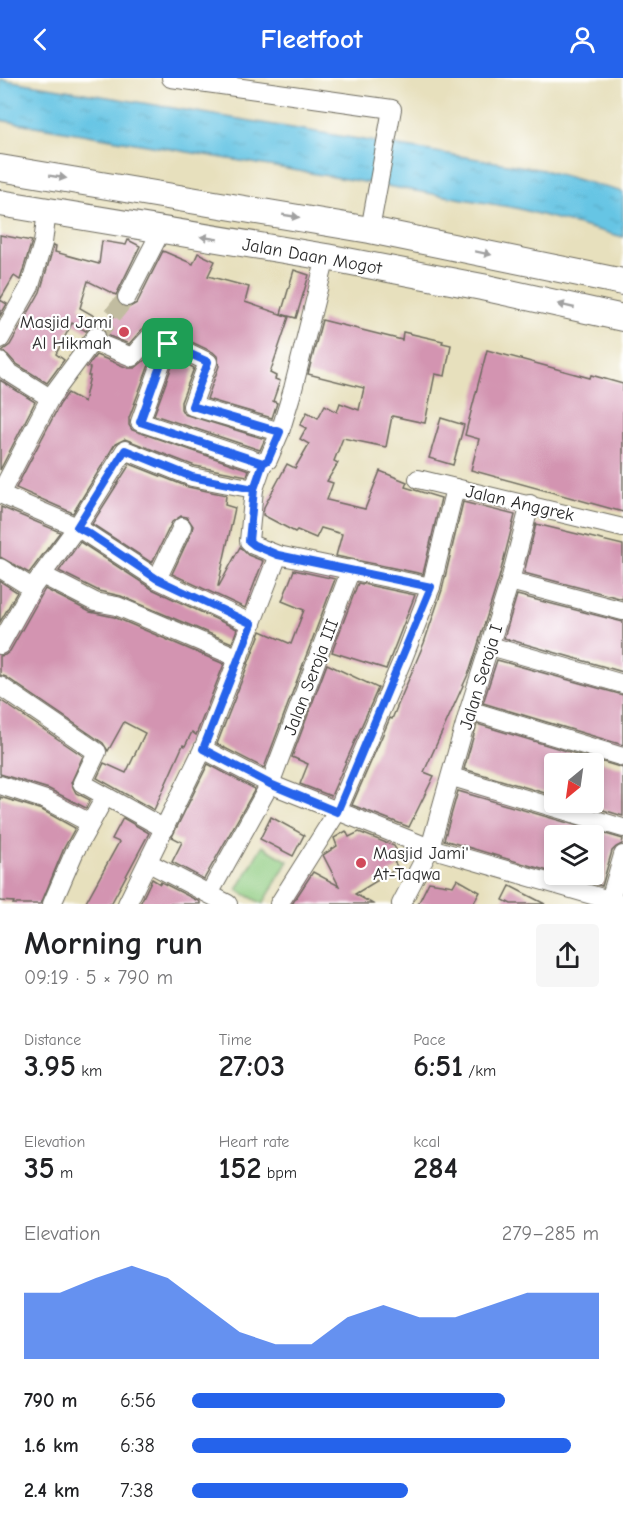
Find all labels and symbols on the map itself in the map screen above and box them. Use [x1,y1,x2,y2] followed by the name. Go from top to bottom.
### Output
[48,173,67,182] one-way arrow
[282,212,301,221] one-way arrow
[200,234,219,243] one-way arrow
[241,234,384,279] street label: Jalan Daan Mogot
[474,249,493,258] one-way arrow
[557,300,575,310] one-way arrow
[20,312,112,354] place label: Masjid Jami Al Hikmah
[142,318,193,369] pin
[117,325,131,339] marker: Masjid Jami Al Hikmah
[464,481,576,526] street label: Jalan Anggrek
[280,616,343,738] street label: Jalan Seroja III
[456,622,507,732] street label: Jalan Seroja I
[544,753,604,813] north arrow
[373,843,469,885] place label: Masjid Jami' At-Taqwa
[354,856,368,870] marker: Masjid Jami' At-Taqwa

